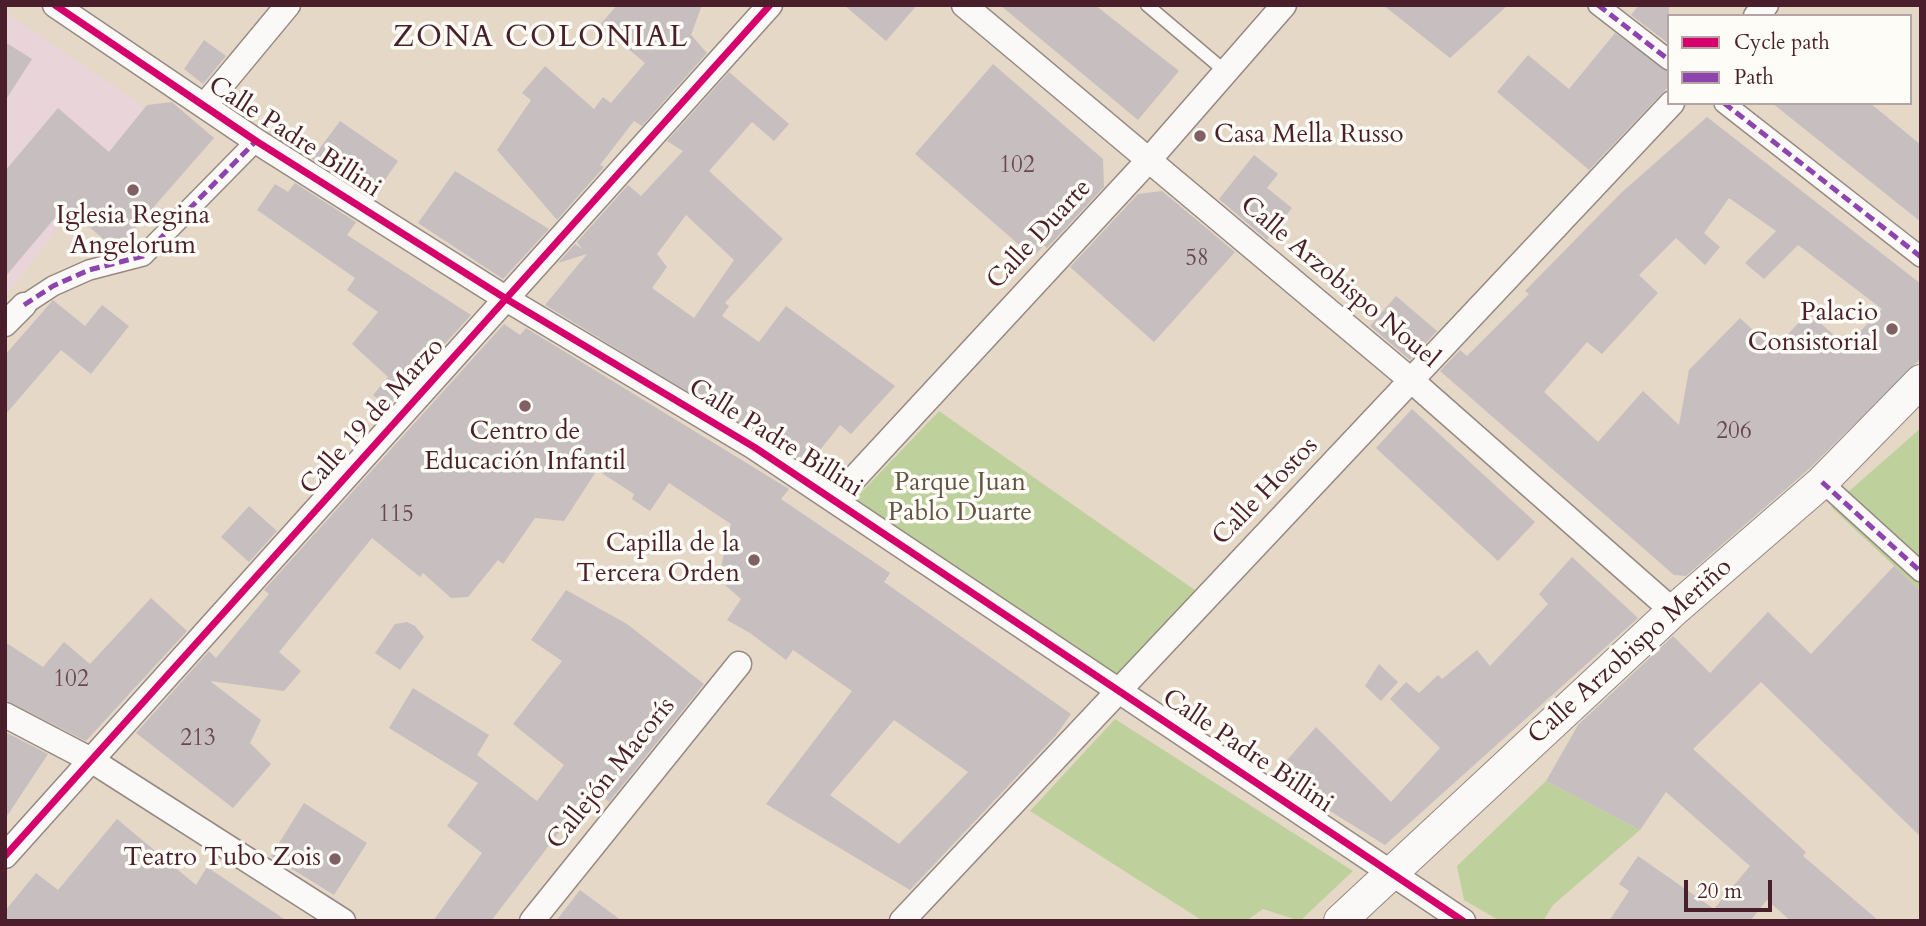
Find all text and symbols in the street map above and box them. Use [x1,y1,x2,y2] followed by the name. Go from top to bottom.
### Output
[1667,14,1912,105] legend
[394,21,688,57] district label: ZONA COLONIAL
[1734,28,1830,57] text: Cycle path
[1734,63,1774,92] text: Path
[202,71,386,205] street label: Calle Padre Billini
[1214,120,1404,152] place label: Casa Mella Russo
[1192,128,1208,144] marker: Casa Mella Russo
[999,153,1035,181] house number: 102
[981,173,1099,297] street label: Calle Duarte
[125,182,141,198] marker: Iglesia Regina Angelorum
[1233,191,1445,375] street label: Calle Arzobispo Nouel
[56,201,210,262] place label: Iglesia Regina Angelorum
[1185,246,1209,274] house number: 58
[1748,298,1878,360] place label: Palacio Consistorial
[1884,321,1900,337] marker: Palacio Consistorial
[294,332,452,502] street label: Calle 19 de Marzo
[682,373,868,505] street label: Calle Padre Billini
[517,398,533,414] marker: Centro de Educación Infantil
[424,417,626,478] place label: Centro de Educación Infantil
[1716,419,1752,447] house number: 206
[1207,431,1325,553] street label: Calle Hostos
[888,468,1032,530] park label: Parque Juan Pablo Duarte
[378,502,414,530] house number: 115
[576,529,740,590] place label: Capilla de la Tercera Orden
[746,552,762,568] marker: Capilla de la Tercera Orden
[1523,552,1739,752] street label: Calle Arzobispo Meriño
[53,667,89,695] house number: 102
[1156,683,1338,821] street label: Calle Padre Billini
[541,692,683,856] street label: Callejón Macorís
[180,726,216,754] house number: 213
[123,843,321,875] place label: Teatro Tubo Zois
[327,851,343,867] marker: Teatro Tubo Zois
[1688,866,1776,910] scale bar
[1697,877,1742,906] text: 20 m

